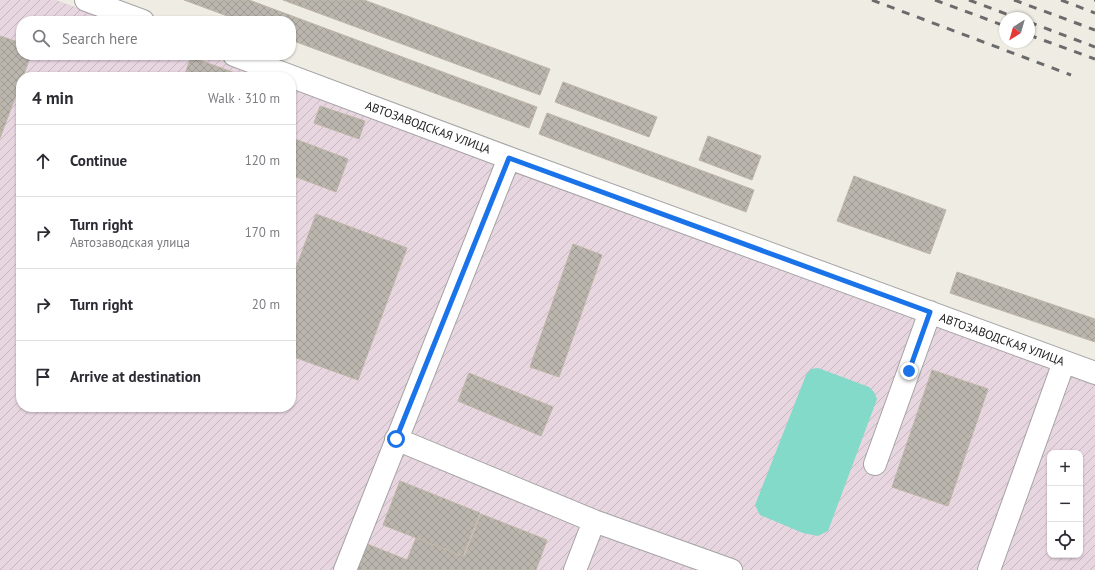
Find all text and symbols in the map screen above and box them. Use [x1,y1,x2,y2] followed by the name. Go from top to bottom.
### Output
[999,12,1035,48] north arrow
[16,16,296,60] search box
[30,27,52,49] icon: search
[62,29,138,48] text: Search here
[32,87,73,109] text: 4 min
[208,90,280,107] text: Walk · 310 m
[363,97,493,157] street label: АВТОЗАВОДСКАЯ УЛИЦА
[32,150,54,172] icon: ahead
[70,151,127,170] text: Continue
[245,152,280,169] text: 120 m
[70,215,133,234] text: Turn right
[32,222,54,244] icon: right
[245,224,280,241] text: 170 m
[70,234,190,251] text: Автозаводская улица
[32,294,54,316] icon: right
[70,295,133,314] text: Turn right
[252,296,280,313] text: 20 m
[937,309,1067,369] street label: АВТОЗАВОДСКАЯ УЛИЦА
[900,362,918,380] route end
[32,366,54,388] icon: arrive
[70,367,201,386] text: Arrive at destination
[387,430,405,448] route start
[1047,450,1083,558] map controls
[1047,450,1083,486] button: +
[1047,486,1083,522] button: −
[1047,522,1083,558] button: locate

